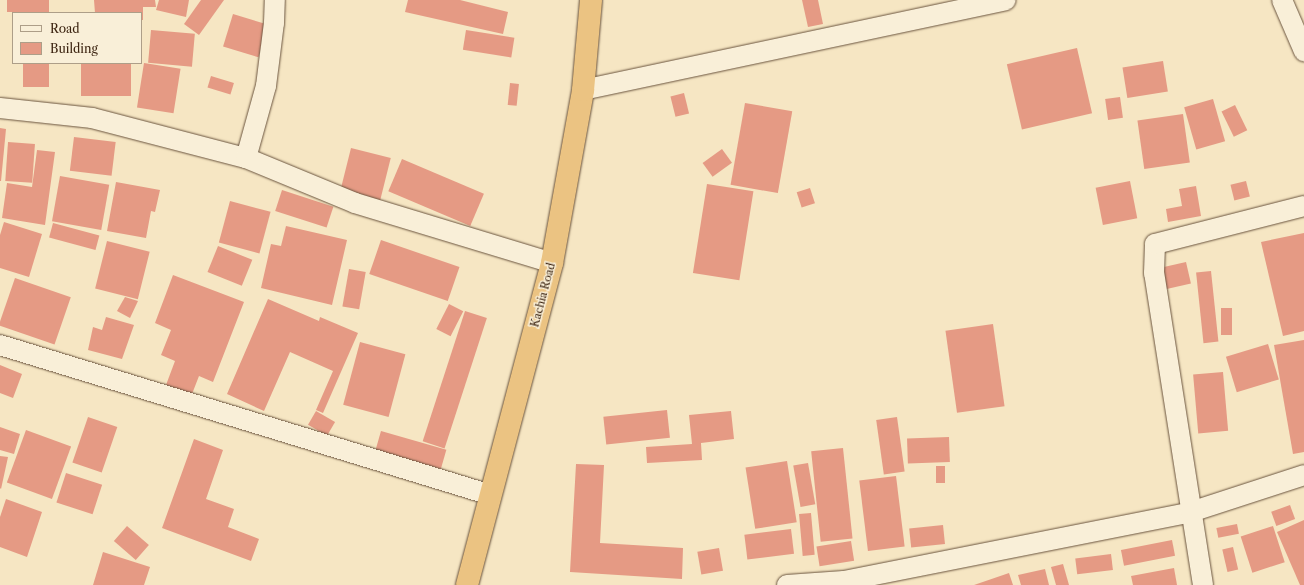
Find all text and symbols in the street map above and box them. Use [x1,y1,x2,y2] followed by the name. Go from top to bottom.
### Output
[12,12,142,64] legend
[50,21,80,36] text: Road
[50,41,98,56] text: Building
[528,261,558,329] street label: Kachia Road

